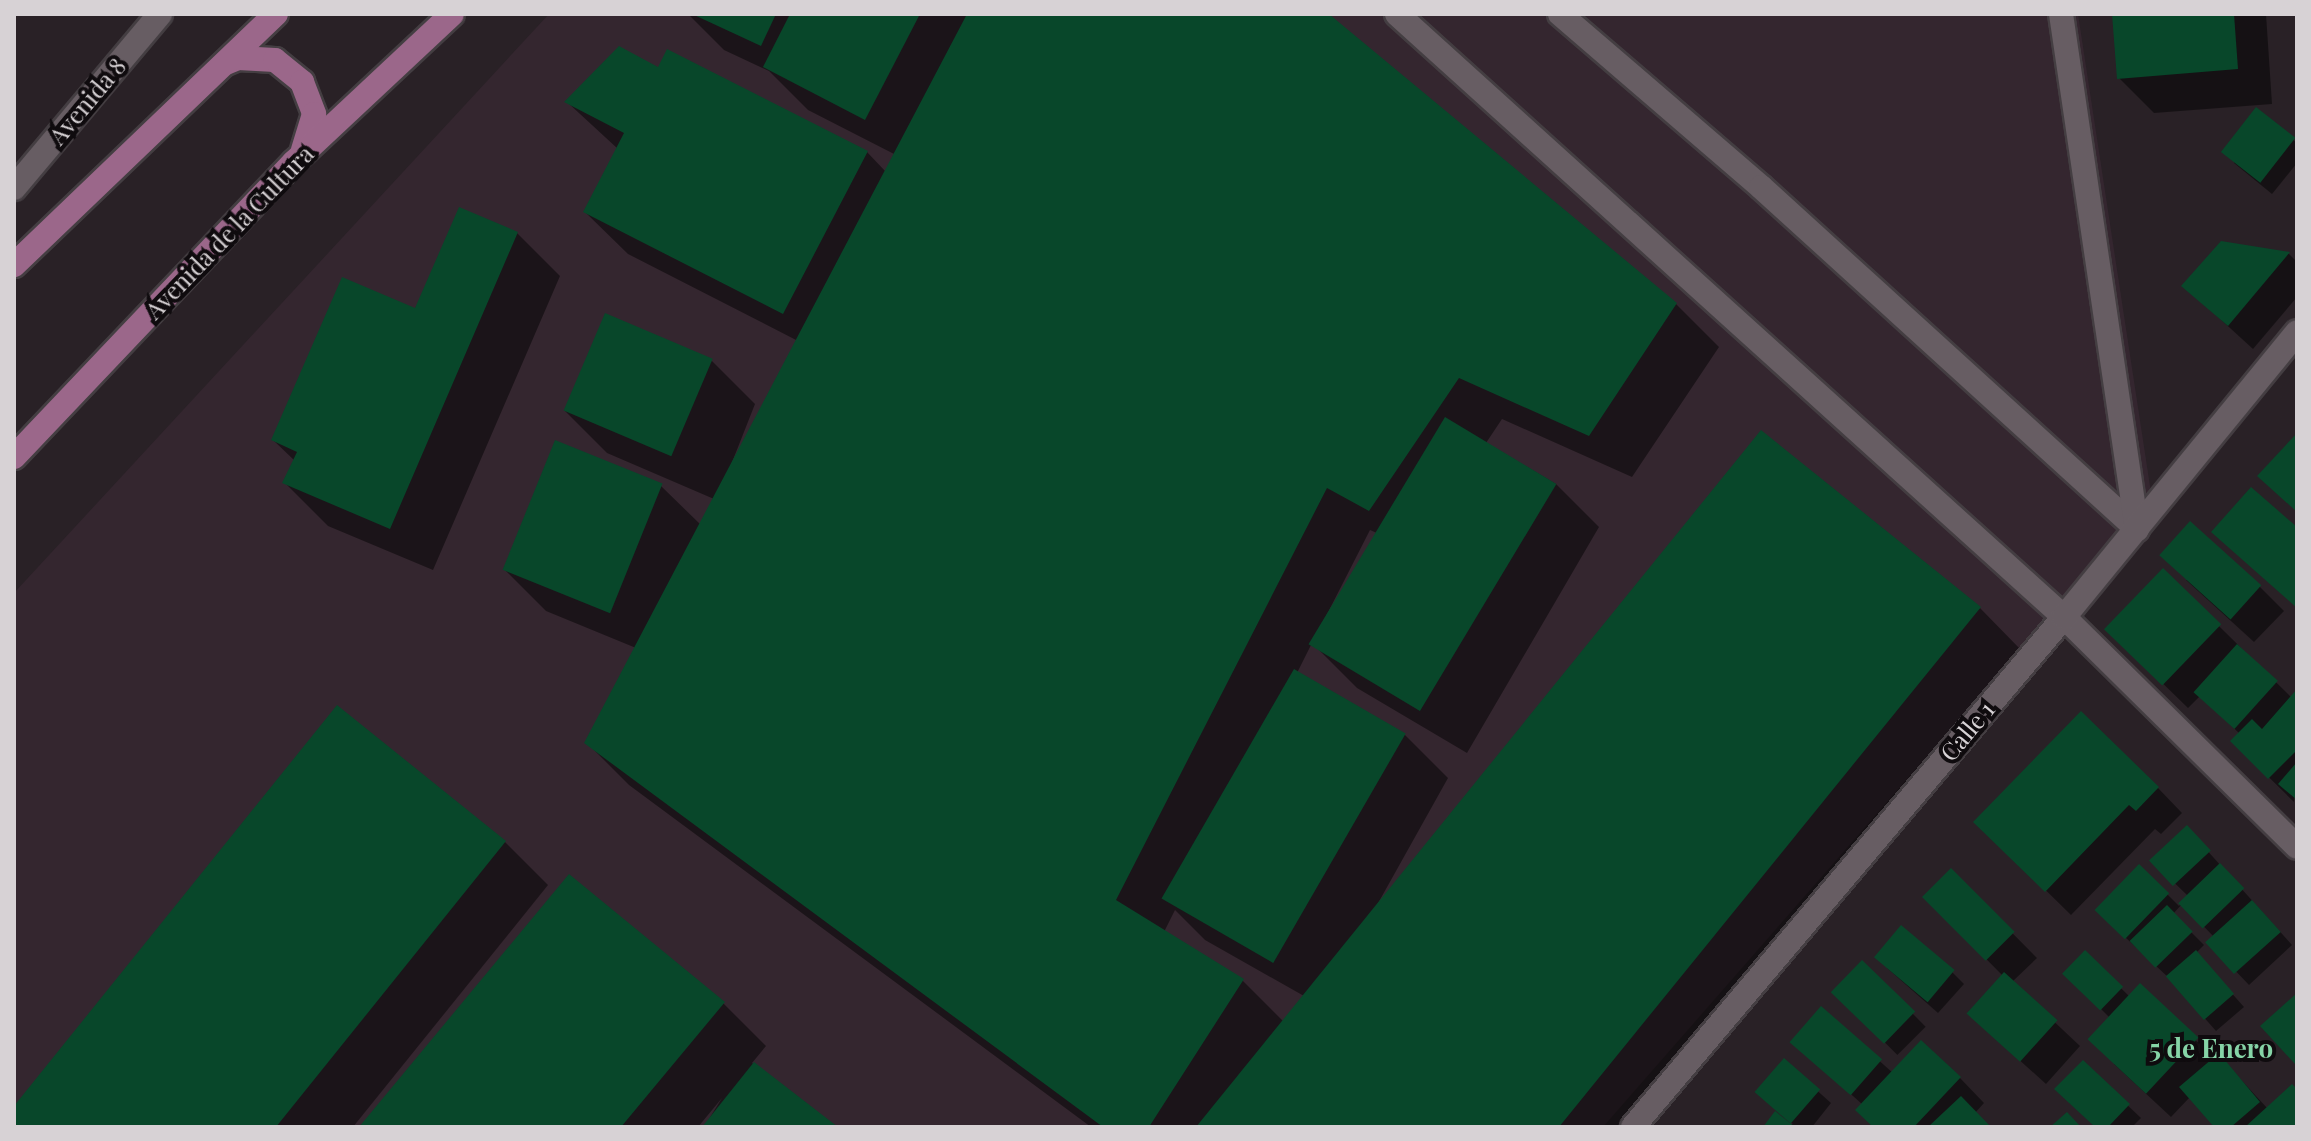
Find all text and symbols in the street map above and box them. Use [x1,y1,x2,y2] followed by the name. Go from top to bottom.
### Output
[42,52,132,150] street label: Avenida 8
[138,139,320,325] street label: Avenida de la Cultura
[1934,695,2000,767] street label: Calle 1
[2149,1032,2273,1064] district label: 5 de Enero

